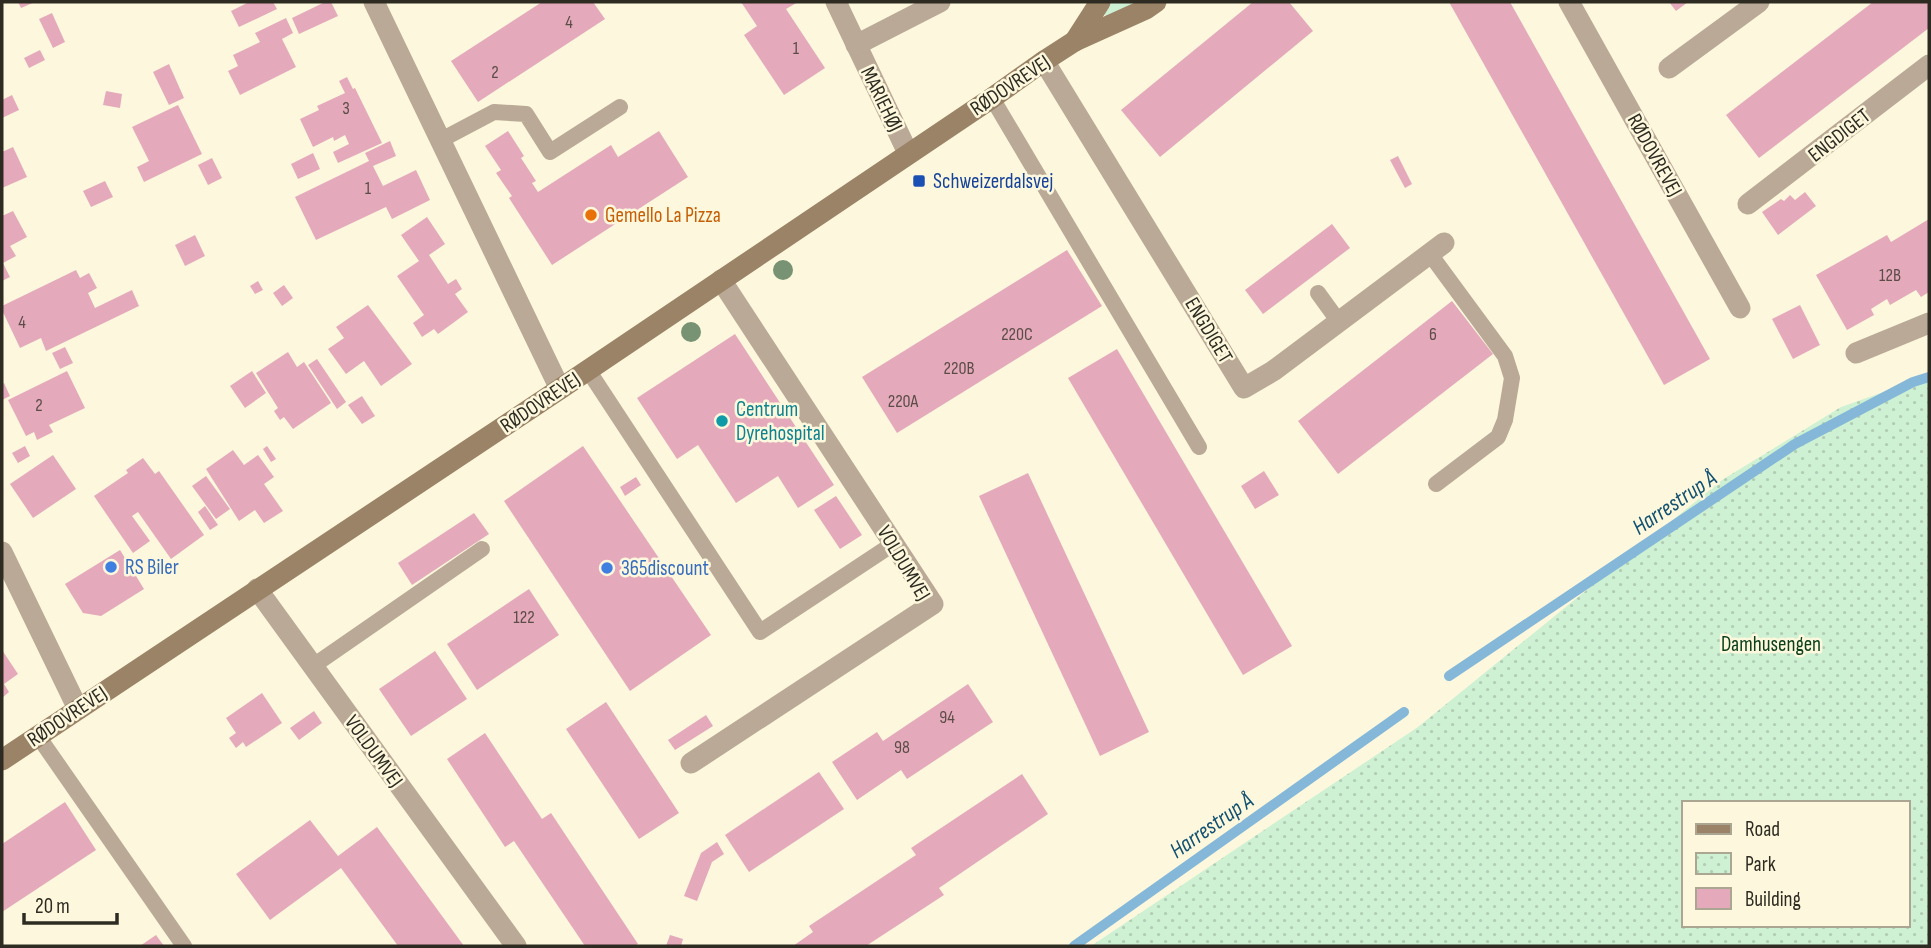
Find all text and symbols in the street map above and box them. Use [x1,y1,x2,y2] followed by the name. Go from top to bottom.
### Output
[565,12,573,33] house number: 4
[793,38,800,59] house number: 1
[966,50,1055,121] street label: RØDOVREVEJ
[491,62,499,83] house number: 2
[855,63,908,136] street label: MARIEHØJ
[342,98,350,119] house number: 3
[1803,103,1876,167] street label: ENGDIGET
[1622,110,1687,201] street label: RØDOVREVEJ
[933,169,1053,194] place label: Schweizerdalsvej
[911,173,927,189] marker: Schweizerdalsvej
[365,178,372,199] house number: 1
[605,203,721,228] place label: Gemello La Pizza
[583,207,599,223] marker: Gemello La Pizza
[1879,265,1901,286] house number: 12B
[1179,293,1238,368] street label: ENGDIGET
[18,312,26,333] house number: 4
[1001,324,1033,345] house number: 220C
[1429,324,1437,345] house number: 6
[944,358,974,379] house number: 220B
[496,367,585,438] street label: RØDOVREVEJ
[888,391,919,412] house number: 220A
[35,395,43,416] house number: 2
[736,397,825,446] place label: Centrum Dyrehospital
[714,413,730,429] marker: Centrum Dyrehospital
[1627,464,1722,541] water label: Harrestrup Å
[871,521,936,605] street label: VOLDUMVEJ
[125,555,179,580] place label: RS Biler
[621,556,709,581] place label: 365discount
[103,559,119,575] marker: RS Biler
[599,560,615,576] marker: 365discount
[513,607,535,628] house number: 122
[1721,632,1821,657] park label: Damhusengen
[23,681,112,752] street label: RØDOVREVEJ
[939,707,955,728] house number: 94
[339,710,408,792] street label: VOLDUMVEJ
[894,737,910,758] house number: 98
[1164,787,1259,865] water label: Harrestrup Å
[1682,801,1910,927] legend
[1745,817,1780,842] text: Road
[1745,852,1776,877] text: Park
[24,881,117,925] scale bar
[1745,887,1801,912] text: Building
[35,894,70,919] text: 20 m

